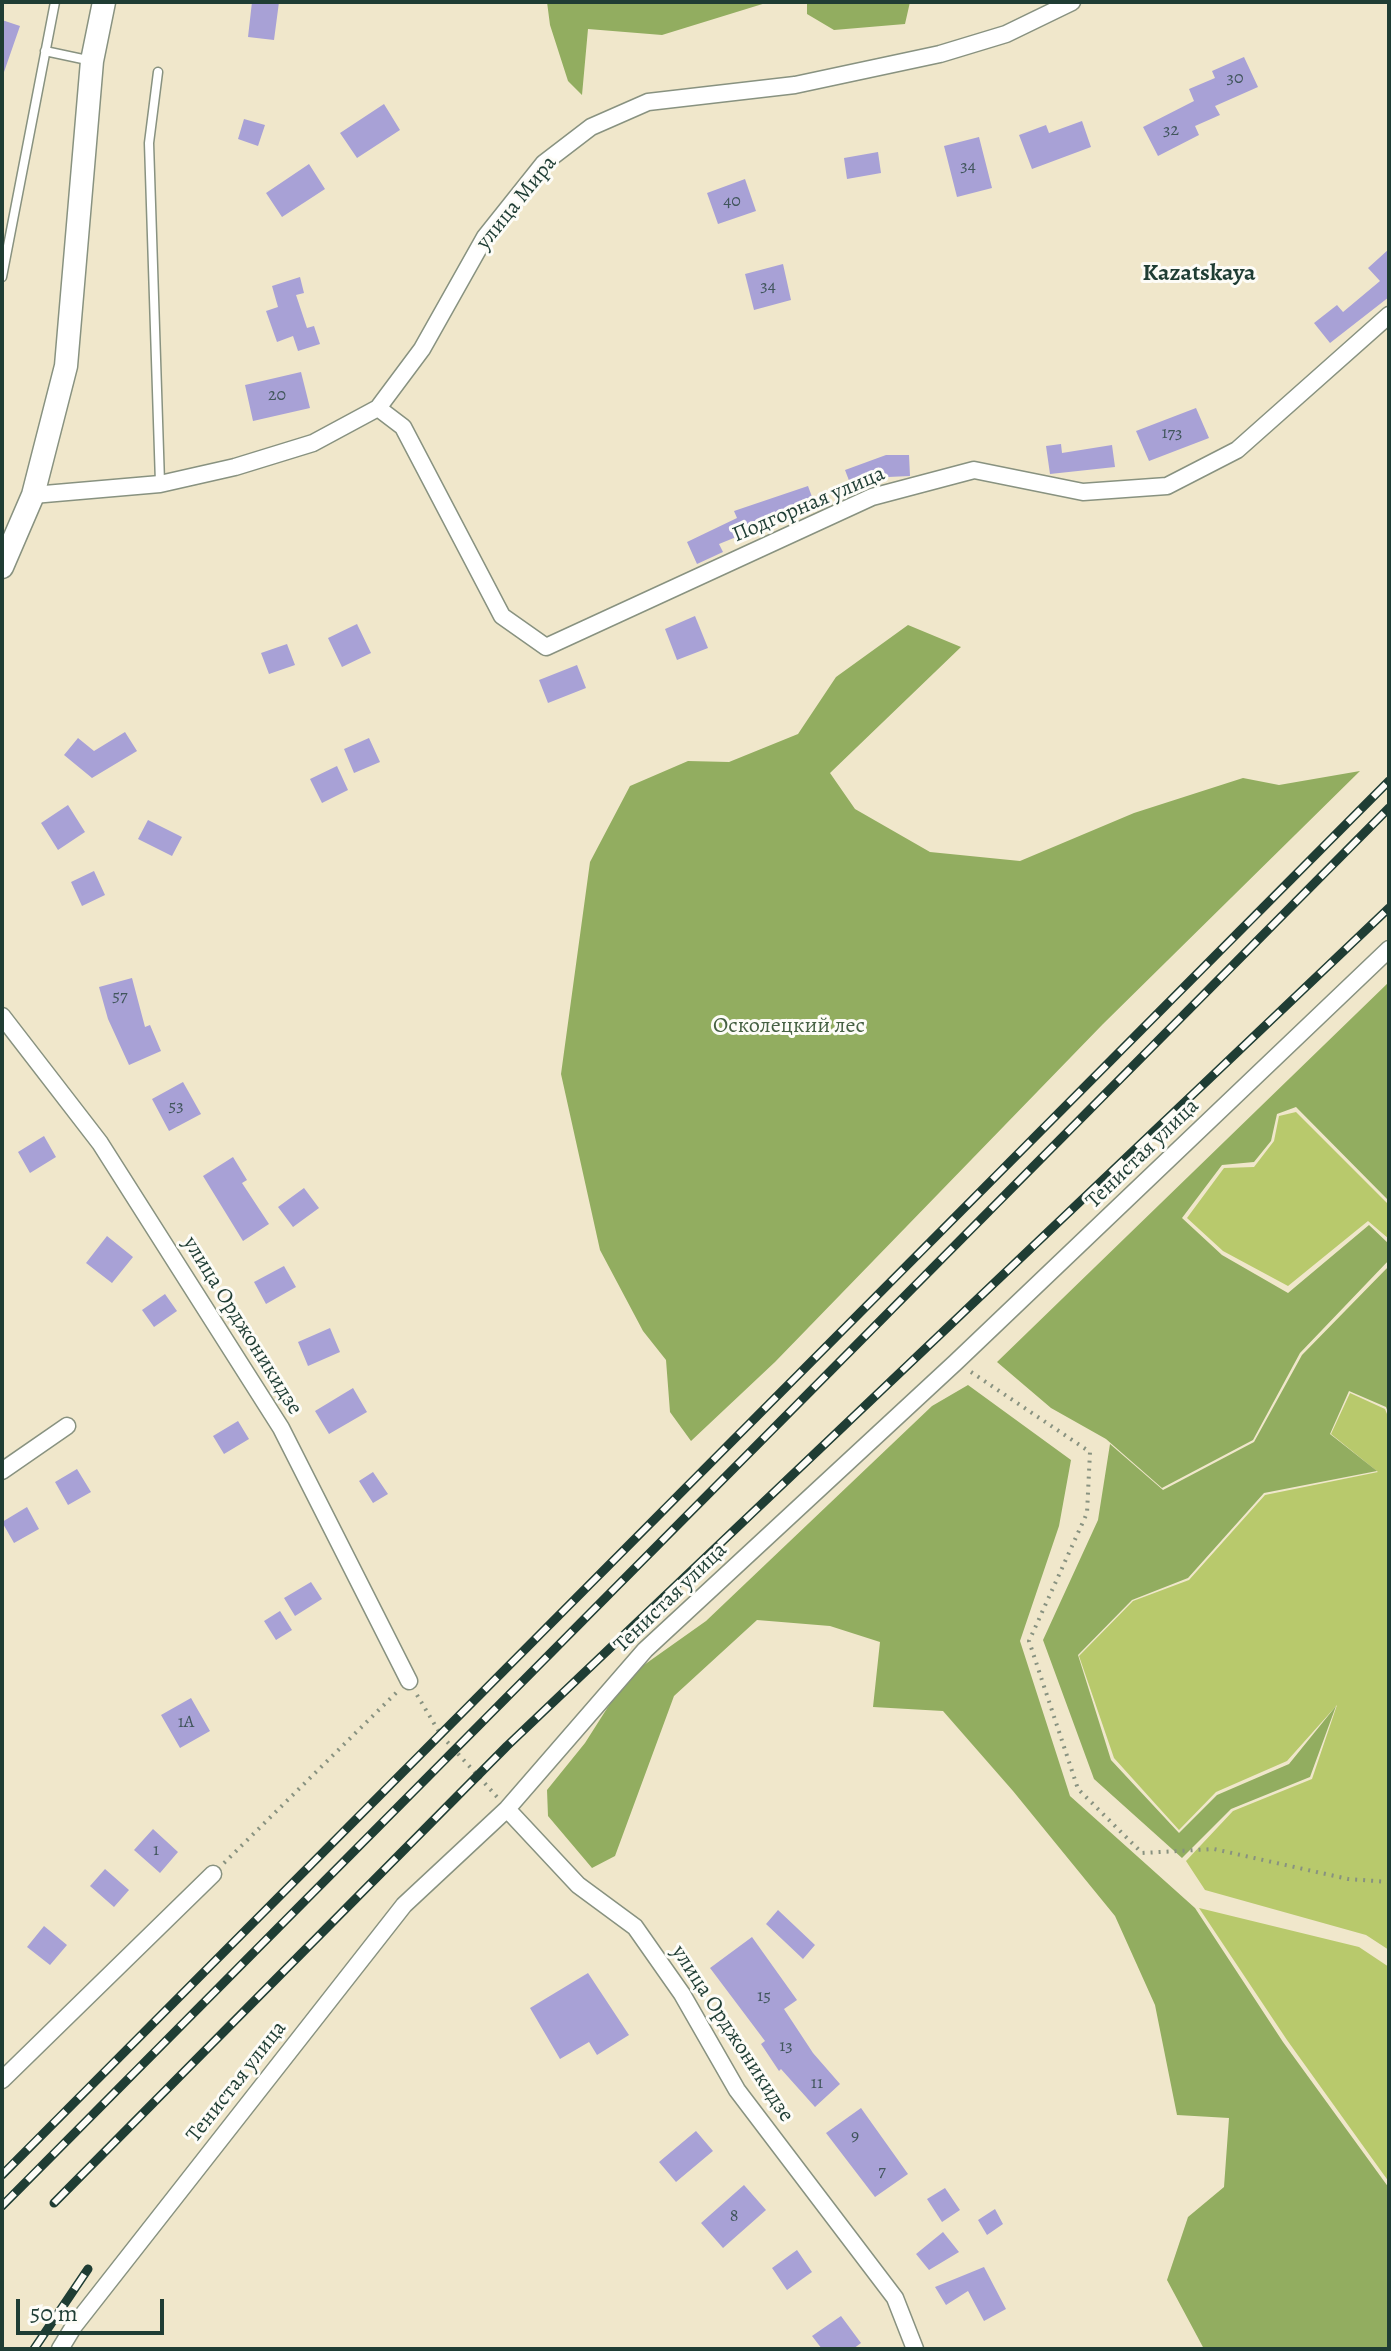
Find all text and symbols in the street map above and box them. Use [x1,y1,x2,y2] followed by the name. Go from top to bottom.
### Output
[1226,68,1244,90] house number: 30
[1163,120,1179,142] house number: 32
[471,151,563,255] street label: улица Мира
[960,156,976,178] house number: 34
[723,191,741,213] house number: 40
[1142,260,1256,288] district label: Kazatskaya
[760,276,776,298] house number: 34
[268,385,286,407] house number: 20
[1161,423,1183,445] house number: 173
[729,461,889,549] street label: Подгорная улица
[112,986,128,1008] house number: 57
[713,1014,865,1040] park label: Осколецкий лес
[1081,1093,1205,1215] street label: Тенистая улица
[168,1096,184,1118] house number: 53
[176,1232,308,1420] street label: улица Орджоникидзе
[609,1537,733,1659] street label: Тенистая улица
[178,1712,194,1734] house number: 1А
[153,1840,159,1862] house number: 1
[665,1941,799,2127] street label: улица Орджоникидзе
[757,1986,771,2008] house number: 15
[181,2016,293,2148] street label: Тенистая улица
[779,2036,793,2058] house number: 13
[811,2073,823,2095] house number: 11
[851,2126,859,2148] house number: 9
[878,2161,886,2183] house number: 7
[730,2206,738,2228] house number: 8
[20,2283,168,2333] scale bar
[30,2297,78,2329] text: 50 m

